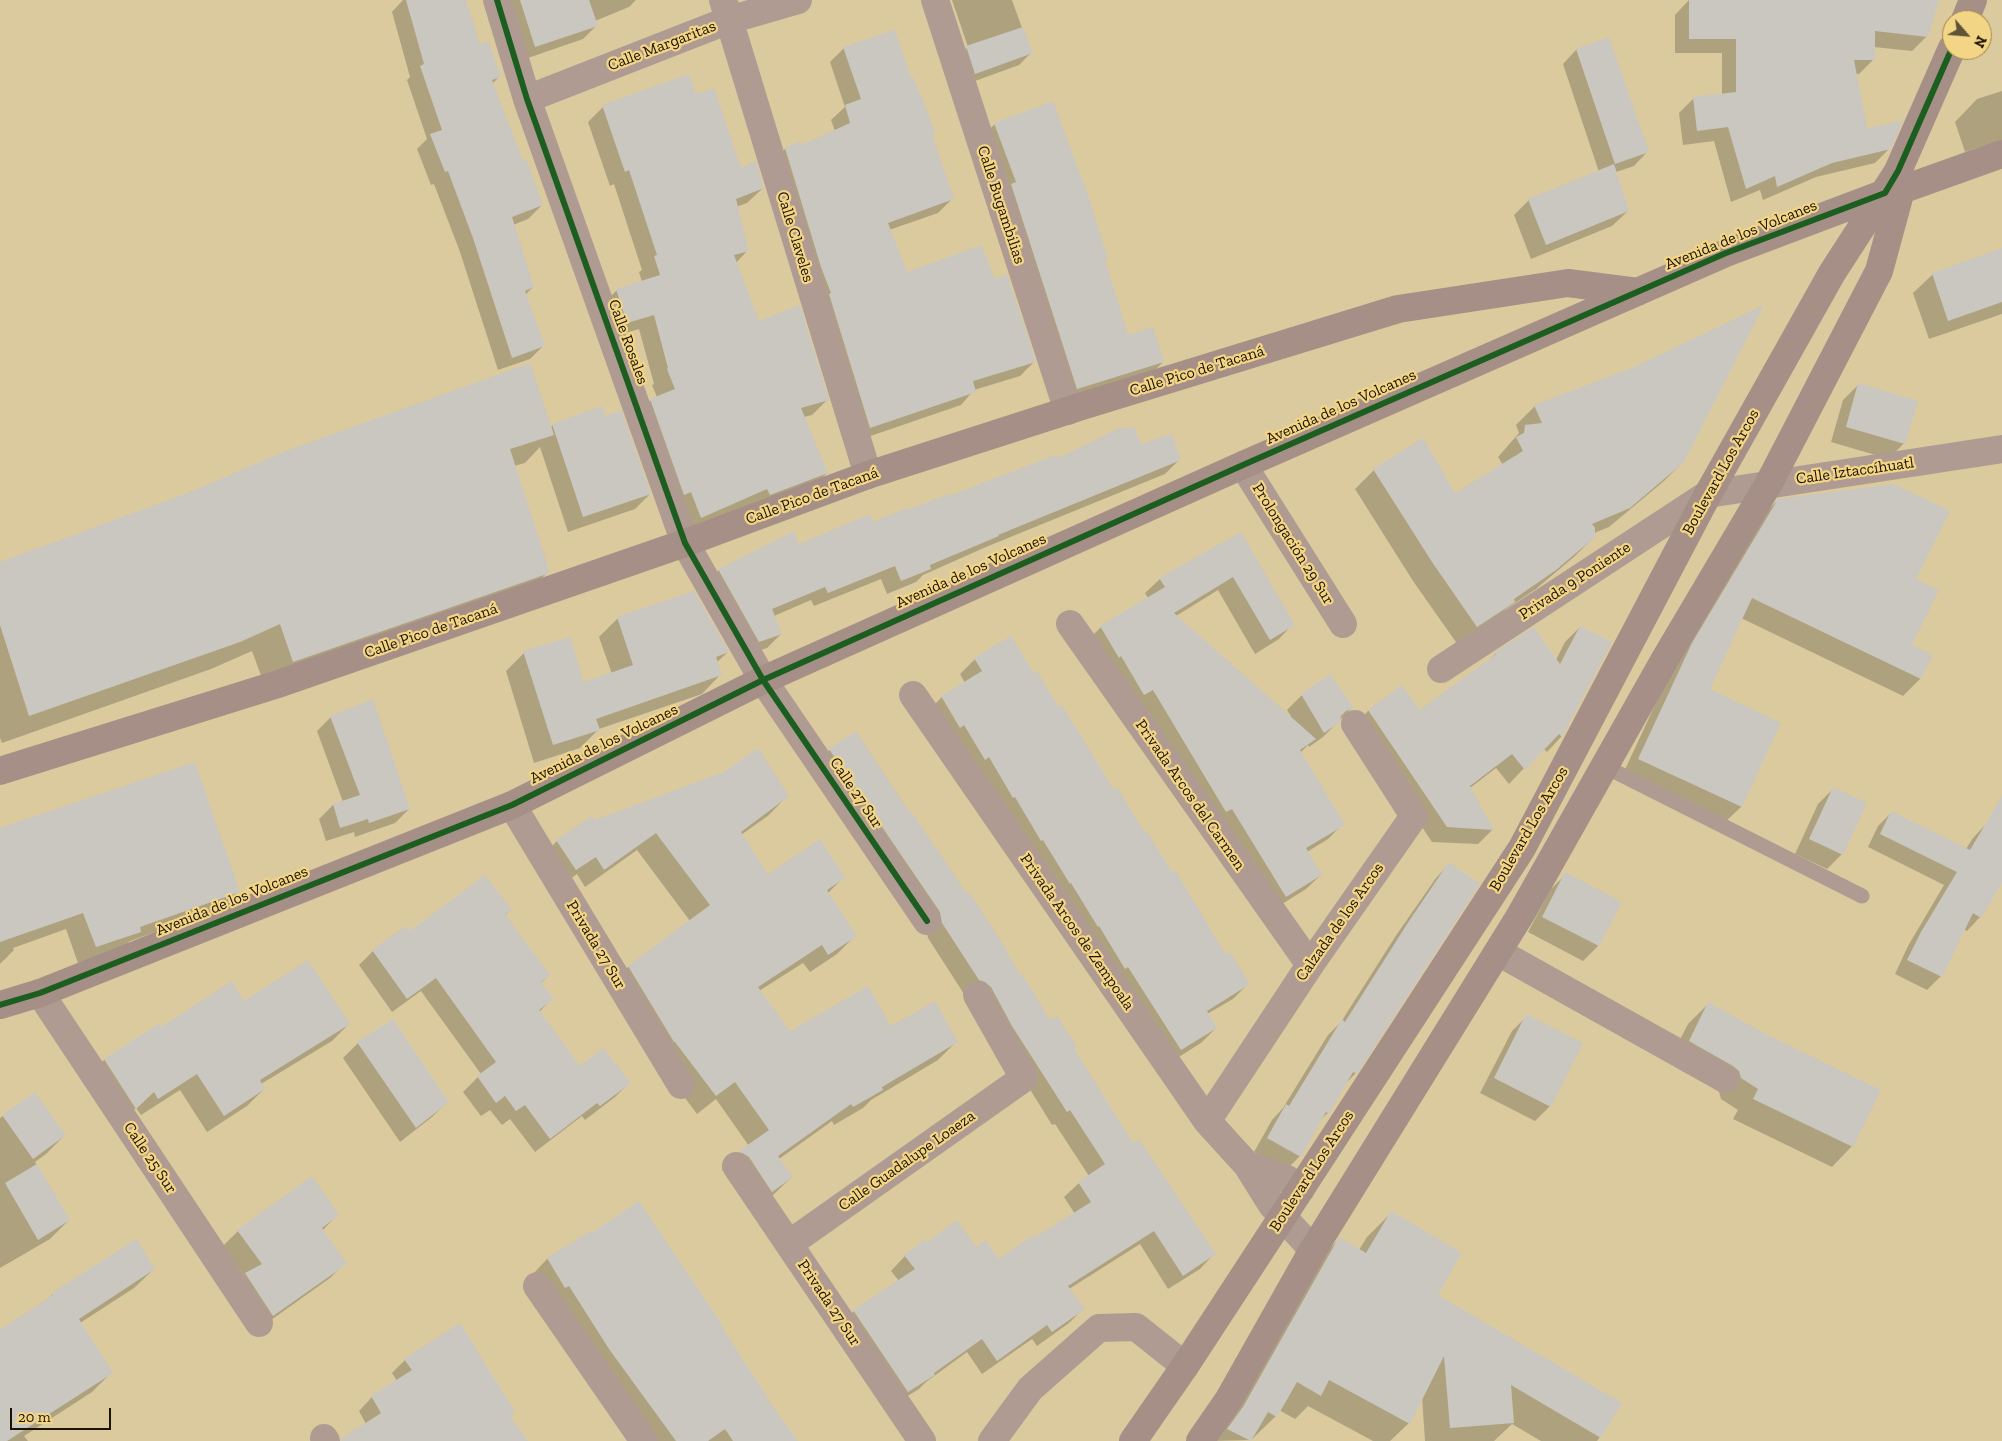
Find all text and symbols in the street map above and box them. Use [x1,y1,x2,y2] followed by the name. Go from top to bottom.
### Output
[1942,10,1992,60] north arrow
[605,17,719,75] street label: Calle Margaritas
[1970,33,1990,50] text: N
[973,143,1029,267] street label: Calle Bugambilias
[772,189,818,285] street label: Calle Claveles
[1662,196,1820,274] street label: Avenida de los Volcanes
[604,297,652,387] street label: Calle Rosales
[1127,341,1267,401] street label: Calle Pico de Tacaná
[1263,365,1419,449] street label: Avenida de los Volcanes
[1679,406,1763,538] street label: Boulevard Los Arcos
[1795,453,1915,489] street label: Calle Iztaccíhuatl
[743,463,881,529] street label: Calle Pico de Tacaná
[1248,480,1338,608] street label: Prolongación 29 Sur
[893,529,1049,613] street label: Avenida de los Volcanes
[1516,538,1634,624] street label: Privada 9 Poniente
[362,599,500,663] street label: Calle Pico de Tacaná
[527,700,681,788] street label: Avenida de los Volcanes
[1131,716,1249,874] street label: Privada Arcos del Carmen
[825,754,887,832] street label: Calle 27 Sur
[1486,763,1572,895] street label: Boulevard Los Arcos
[1016,850,1138,1014] street label: Privada Arcos de Zempoala
[1292,859,1388,985] street label: Calzada de los Arcos
[153,862,311,940] street label: Avenida de los Volcanes
[562,897,630,993] street label: Privada 27 Sur
[835,1107,979,1215] street label: Calle Guadalupe Loaeza
[1266,1107,1358,1235] street label: Boulevard Los Arcos
[119,1119,181,1197] street label: Calle 25 Sur
[793,1256,865,1350] street label: Privada 27 Sur
[12,1398,114,1430] scale bar
[18,1408,51,1426] text: 20 m

